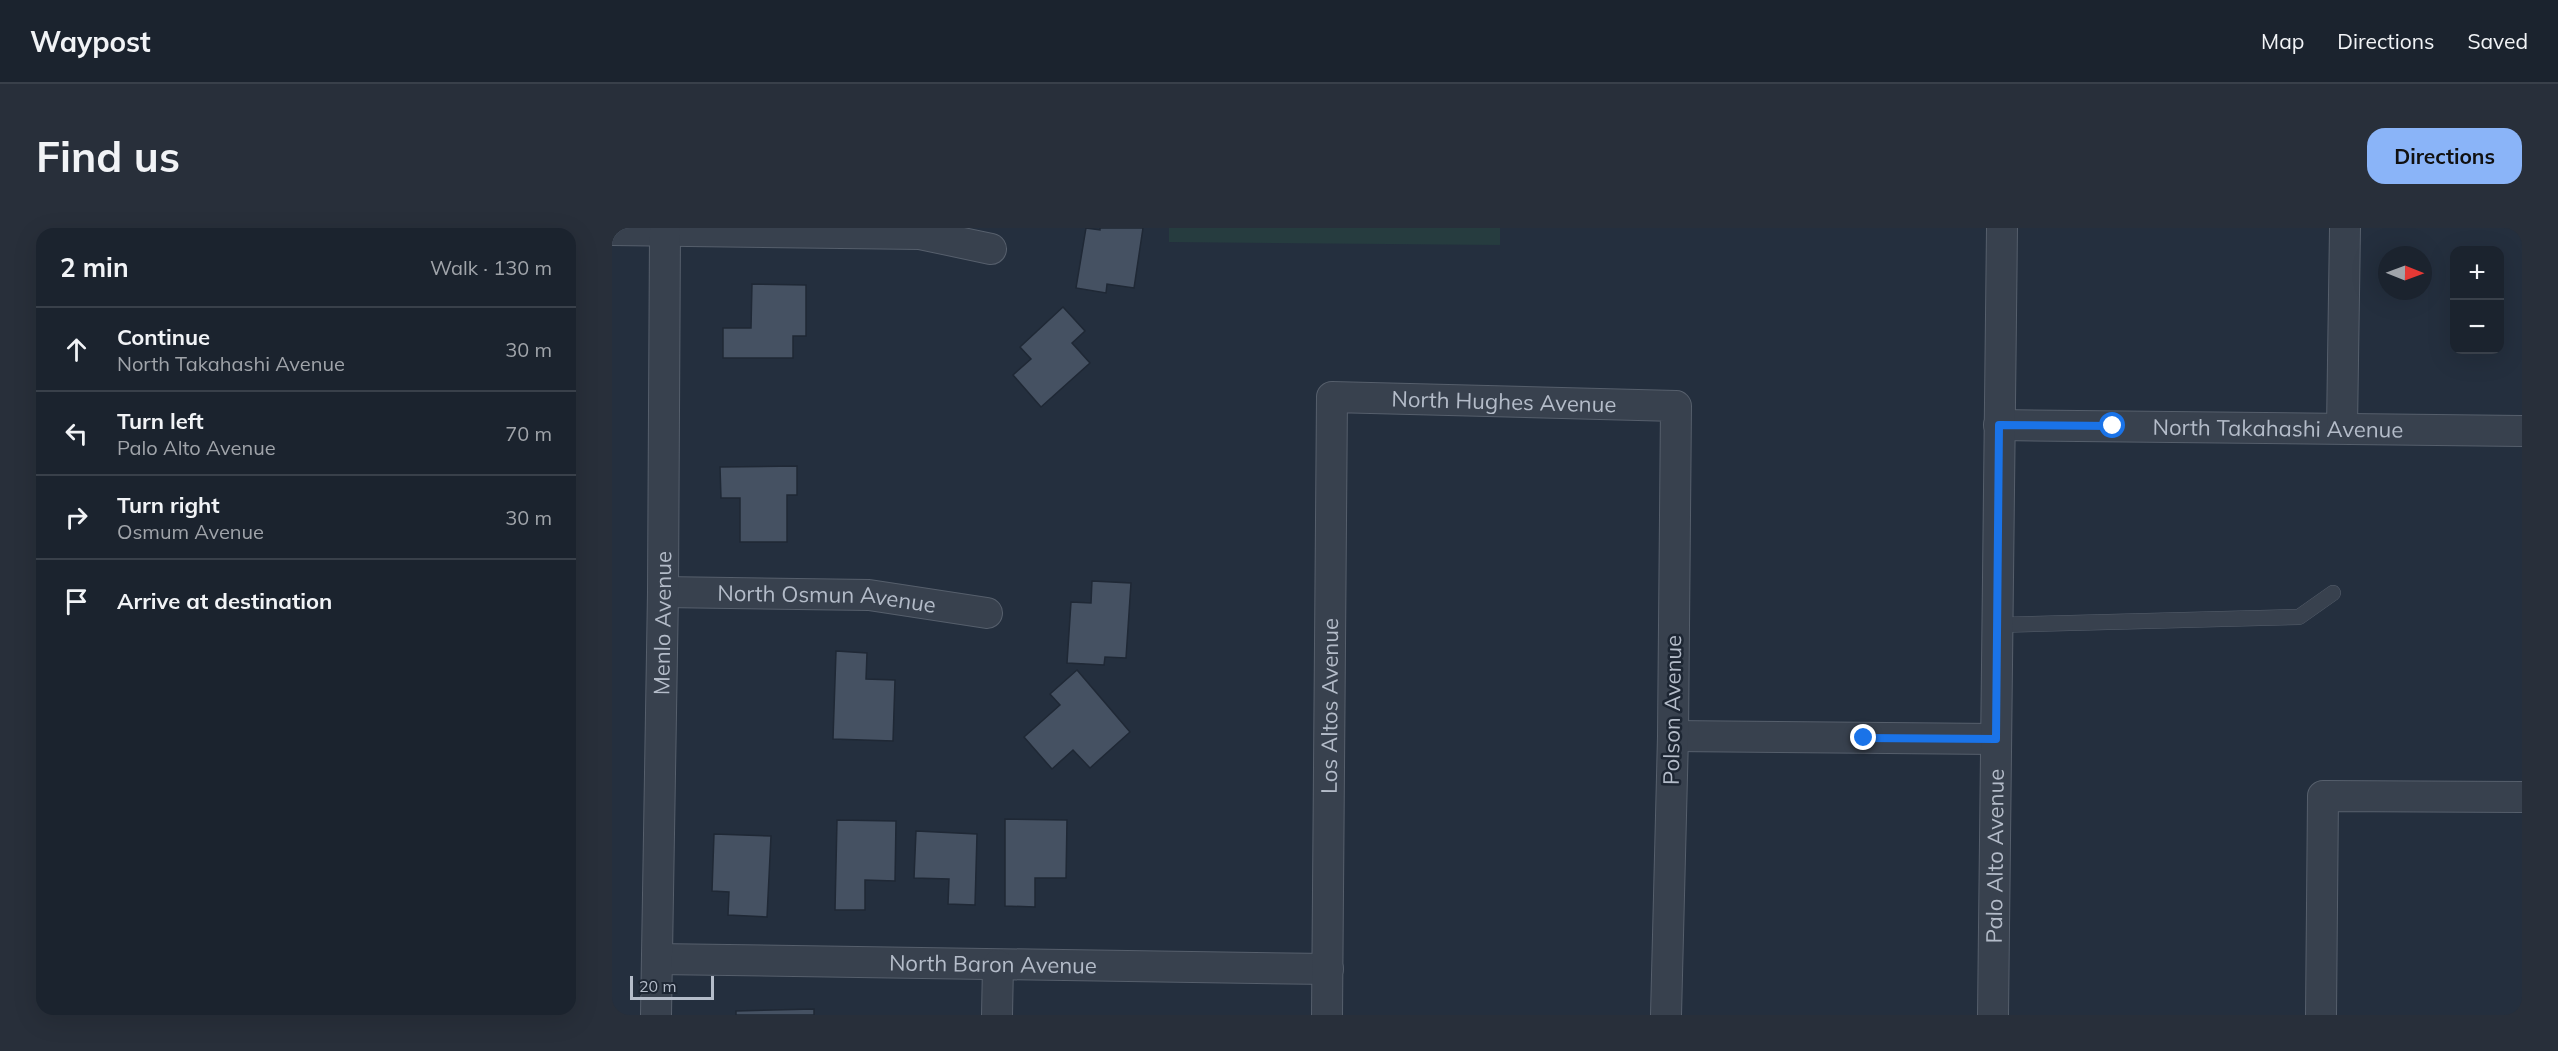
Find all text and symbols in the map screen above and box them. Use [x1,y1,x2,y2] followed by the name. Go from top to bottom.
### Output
[30,24,151,59] text: Waypost
[2261,28,2304,54] text: Map
[2337,28,2434,54] text: Directions
[2467,28,2528,54] text: Saved
[2367,128,2522,184] button: Directions
[36,130,180,183] text: Find us
[2378,246,2432,300] north arrow
[2450,246,2504,354] map controls
[2450,246,2504,300] button: +
[60,251,129,284] text: 2 min
[430,255,552,280] text: Walk · 130 m
[2450,300,2504,354] button: −
[117,323,210,351] text: Continue
[60,333,93,366] icon: ahead
[505,337,552,362] text: 30 m
[117,351,345,376] text: North Takahashi Avenue
[1391,385,1617,418] street label: North Hughes Avenue
[117,407,204,435] text: Turn left
[2099,412,2125,438] route start
[2152,413,2404,444] street label: North Takahashi Avenue
[60,417,93,450] icon: left
[505,421,552,446] text: 70 m
[117,435,276,460] text: Palo Alto Avenue
[117,491,220,519] text: Turn right
[60,501,93,534] icon: right
[505,505,552,530] text: 30 m
[117,519,264,544] text: Osmum Avenue
[647,551,677,695] street label: Menlo Avenue
[717,579,938,619] street label: North Osmun Avenue
[60,585,93,618] icon: arrive
[117,587,332,615] text: Arrive at destination
[1315,618,1344,794] street label: Los Altos Avenue
[1657,635,1687,785] street label: Polson Avenue
[1850,724,1876,750] route end
[1980,769,2010,943] street label: Palo Alto Avenue
[889,948,1097,980] street label: North Baron Avenue
[630,973,714,1000] scale bar
[639,976,676,996] text: 20 m

